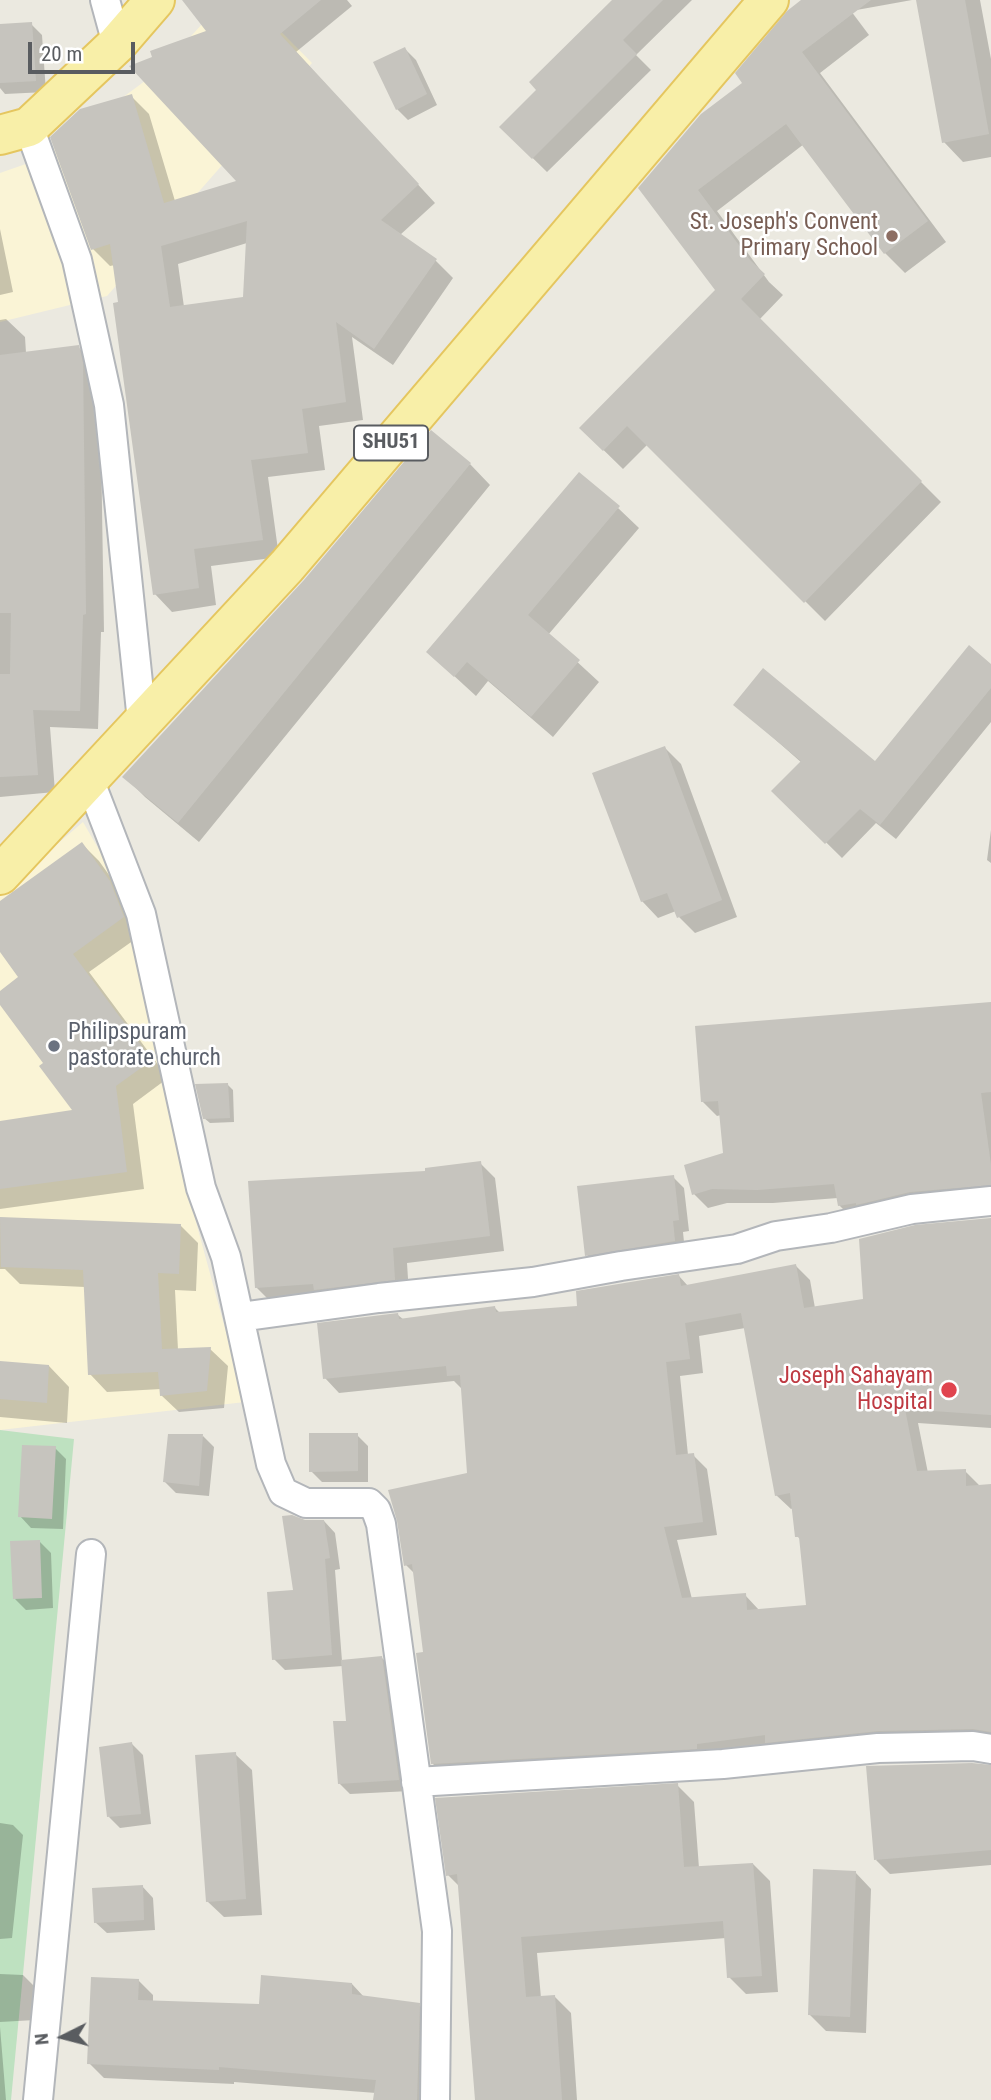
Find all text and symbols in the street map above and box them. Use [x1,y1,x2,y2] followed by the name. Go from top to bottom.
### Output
[32,28,138,72] scale bar
[41,42,82,66] text: 20 m
[690,209,878,263] place label: St. Joseph's Convent Primary School
[884,228,900,244] marker: St. Joseph's Convent Primary School
[354,426,428,460] road number: SHU51
[68,1019,221,1073] place label: Philipspuram pastorate church
[46,1038,62,1054] marker: Philipspuram pastorate church
[779,1363,933,1417] place label: Joseph Sahayam Hospital
[939,1380,959,1400] marker: Joseph Sahayam Hospital
[28,2002,98,2072] north arrow
[30,2032,54,2046] text: N

